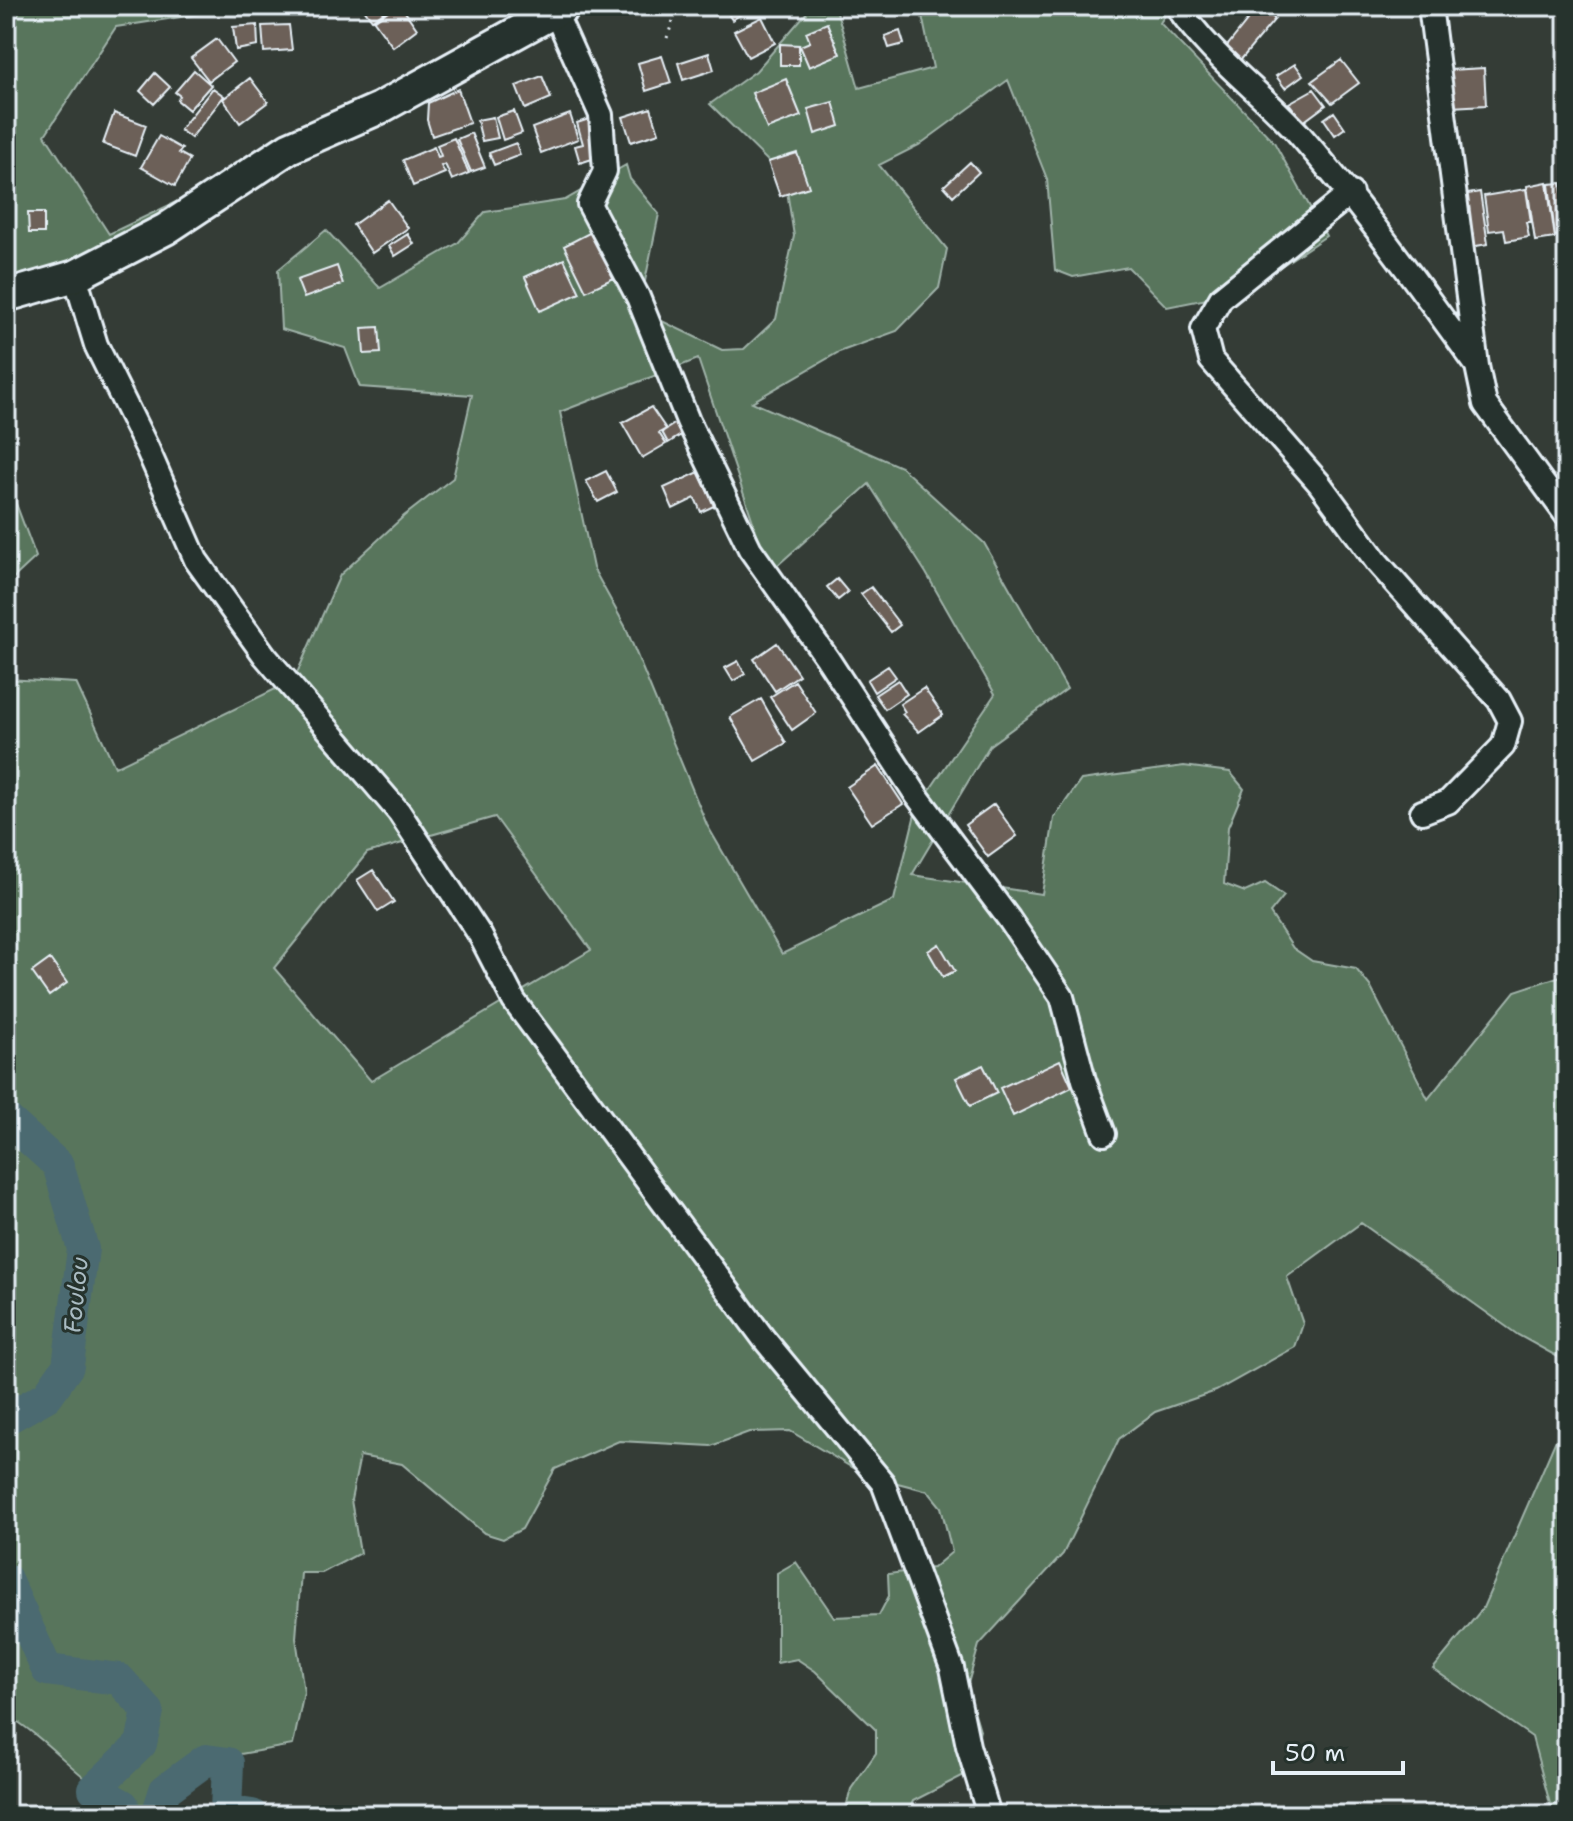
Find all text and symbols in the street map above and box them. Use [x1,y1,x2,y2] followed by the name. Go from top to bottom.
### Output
[56,1255,96,1335] water label: Foulou
[1273,1725,1403,1775] scale bar
[1285,1737,1345,1769] text: 50 m

